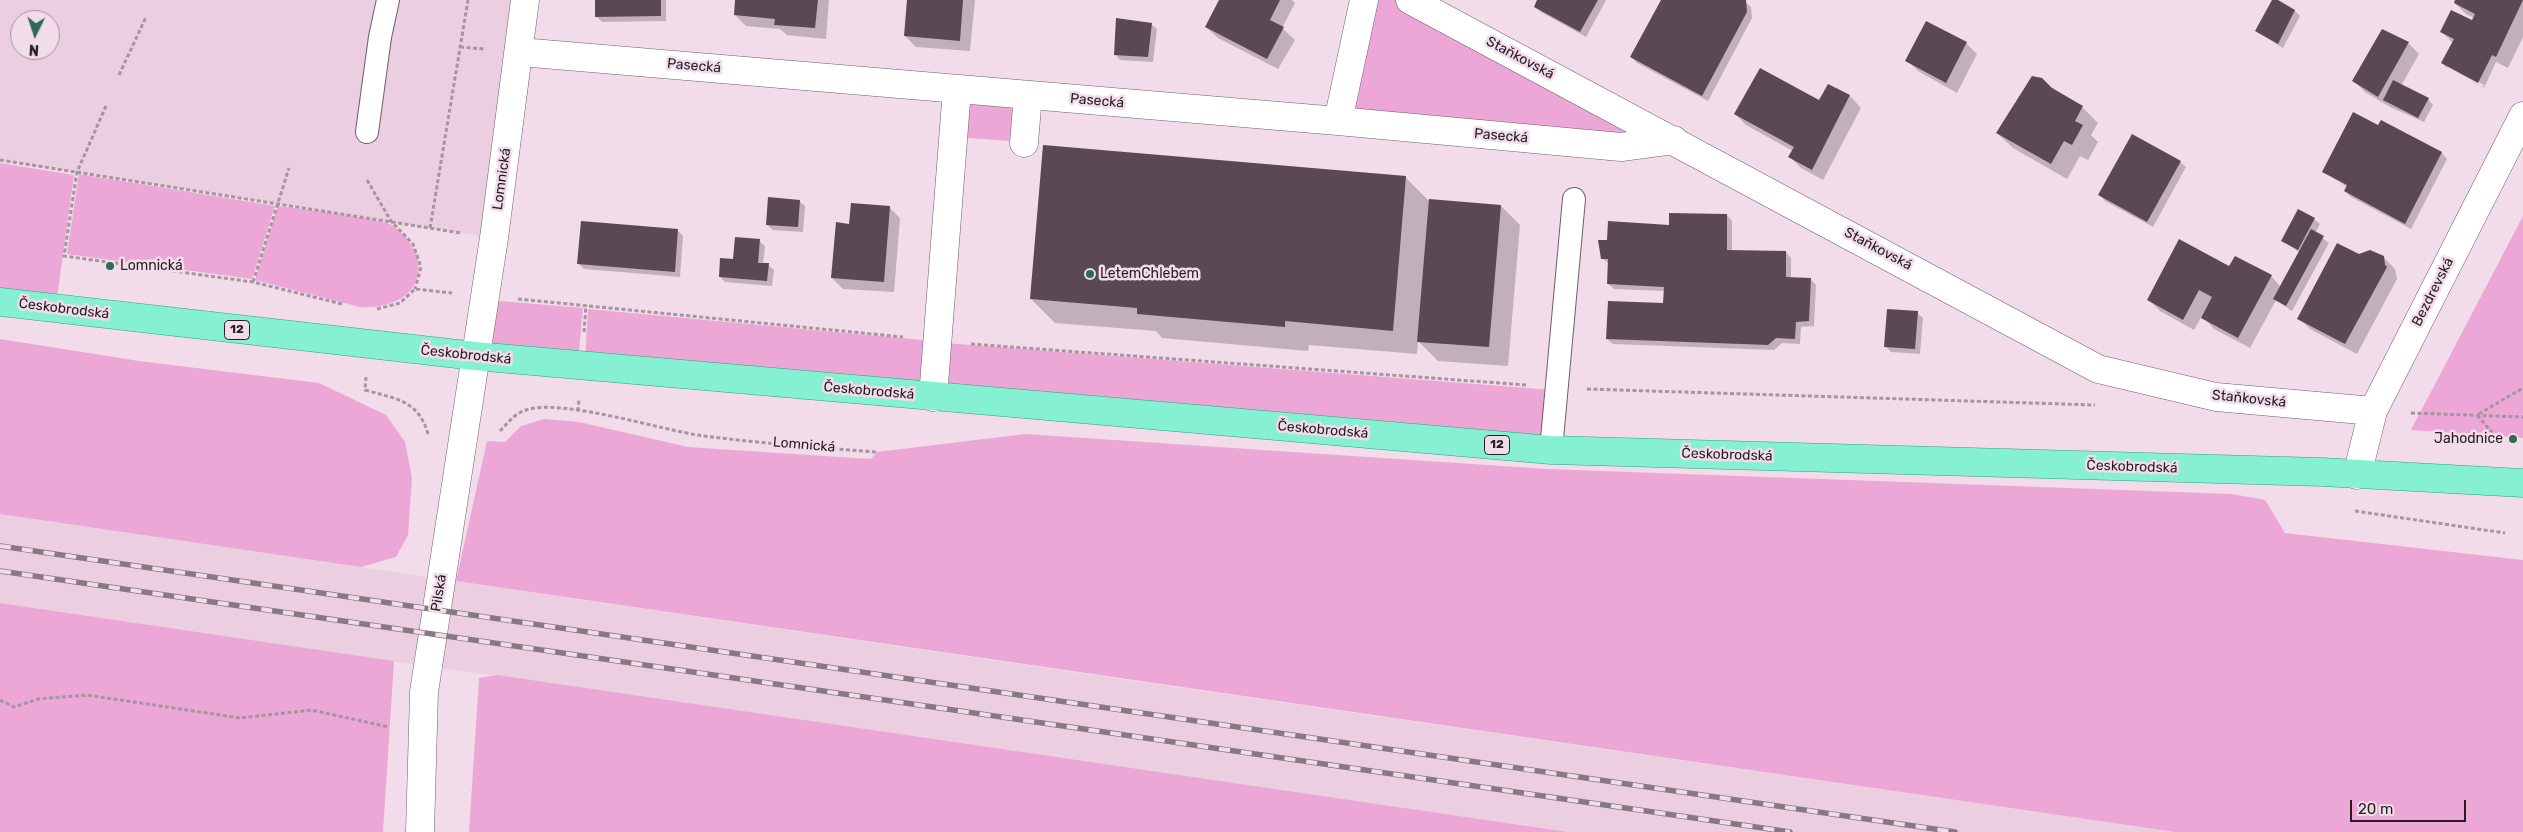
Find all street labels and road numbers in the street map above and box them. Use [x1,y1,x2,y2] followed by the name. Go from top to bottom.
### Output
[1483,33,1557,83] street label: Staňkovská
[666,55,722,77] street label: Pasecká
[1069,90,1125,112] street label: Pasecká
[1473,125,1529,147] street label: Pasecká
[489,147,515,211] street label: Lomnická
[1841,224,1915,274] street label: Staňkovská
[2409,255,2457,329] street label: Bezdrevská
[18,295,110,323] street label: Českobrodská
[224,320,250,340] road number: 12
[420,342,512,368] street label: Českobrodská
[823,379,915,403] street label: Českobrodská
[2211,387,2287,411] street label: Staňkovská
[1277,418,1369,442] street label: Českobrodská
[772,434,836,456] street label: Lomnická
[1484,436,1510,454] road number: 12
[1681,445,1773,465] street label: Českobrodská
[2086,457,2178,477] street label: Českobrodská
[428,573,450,613] street label: Pilská

